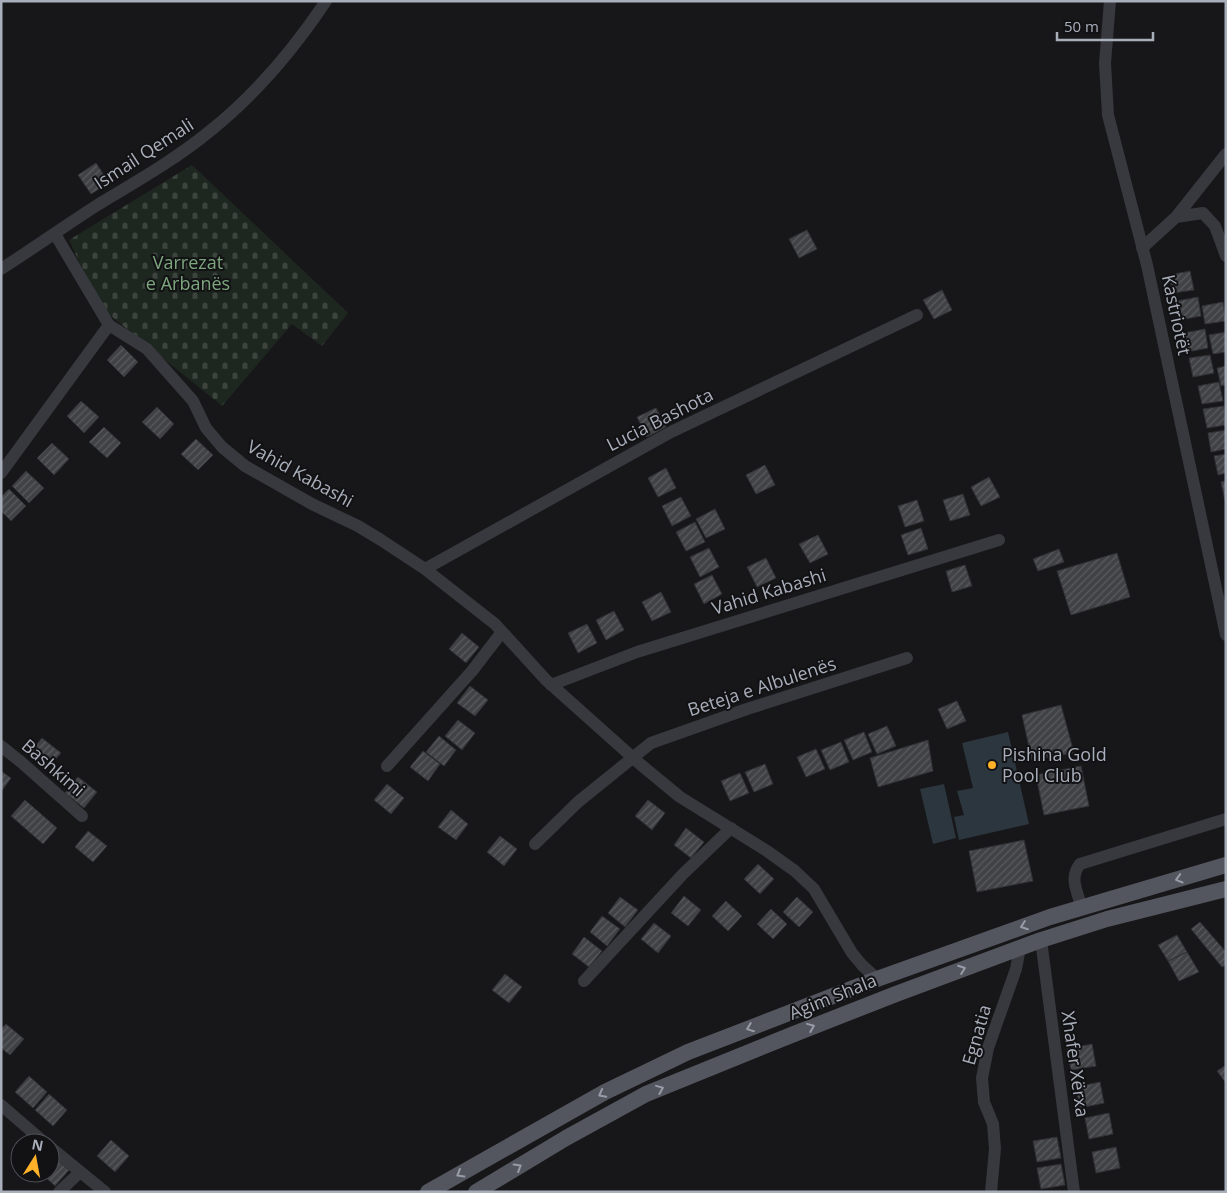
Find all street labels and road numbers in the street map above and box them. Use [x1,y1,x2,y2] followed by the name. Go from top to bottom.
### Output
[89,112,198,194] street label: Ismail Qemali
[1157,272,1197,357] street label: Kastriotët
[602,382,717,456] street label: Lucia Bashota
[243,434,358,512] street label: Vahid Kabashi
[709,562,829,620] street label: Vahid Kabashi
[684,651,839,721] street label: Beteja e Albulenës
[17,733,90,801] street label: Bashkimi
[785,968,880,1025] street label: Agim Shala
[956,1002,996,1068] street label: Egnatia
[1057,1009,1095,1118] street label: Xhafer Xërxa

